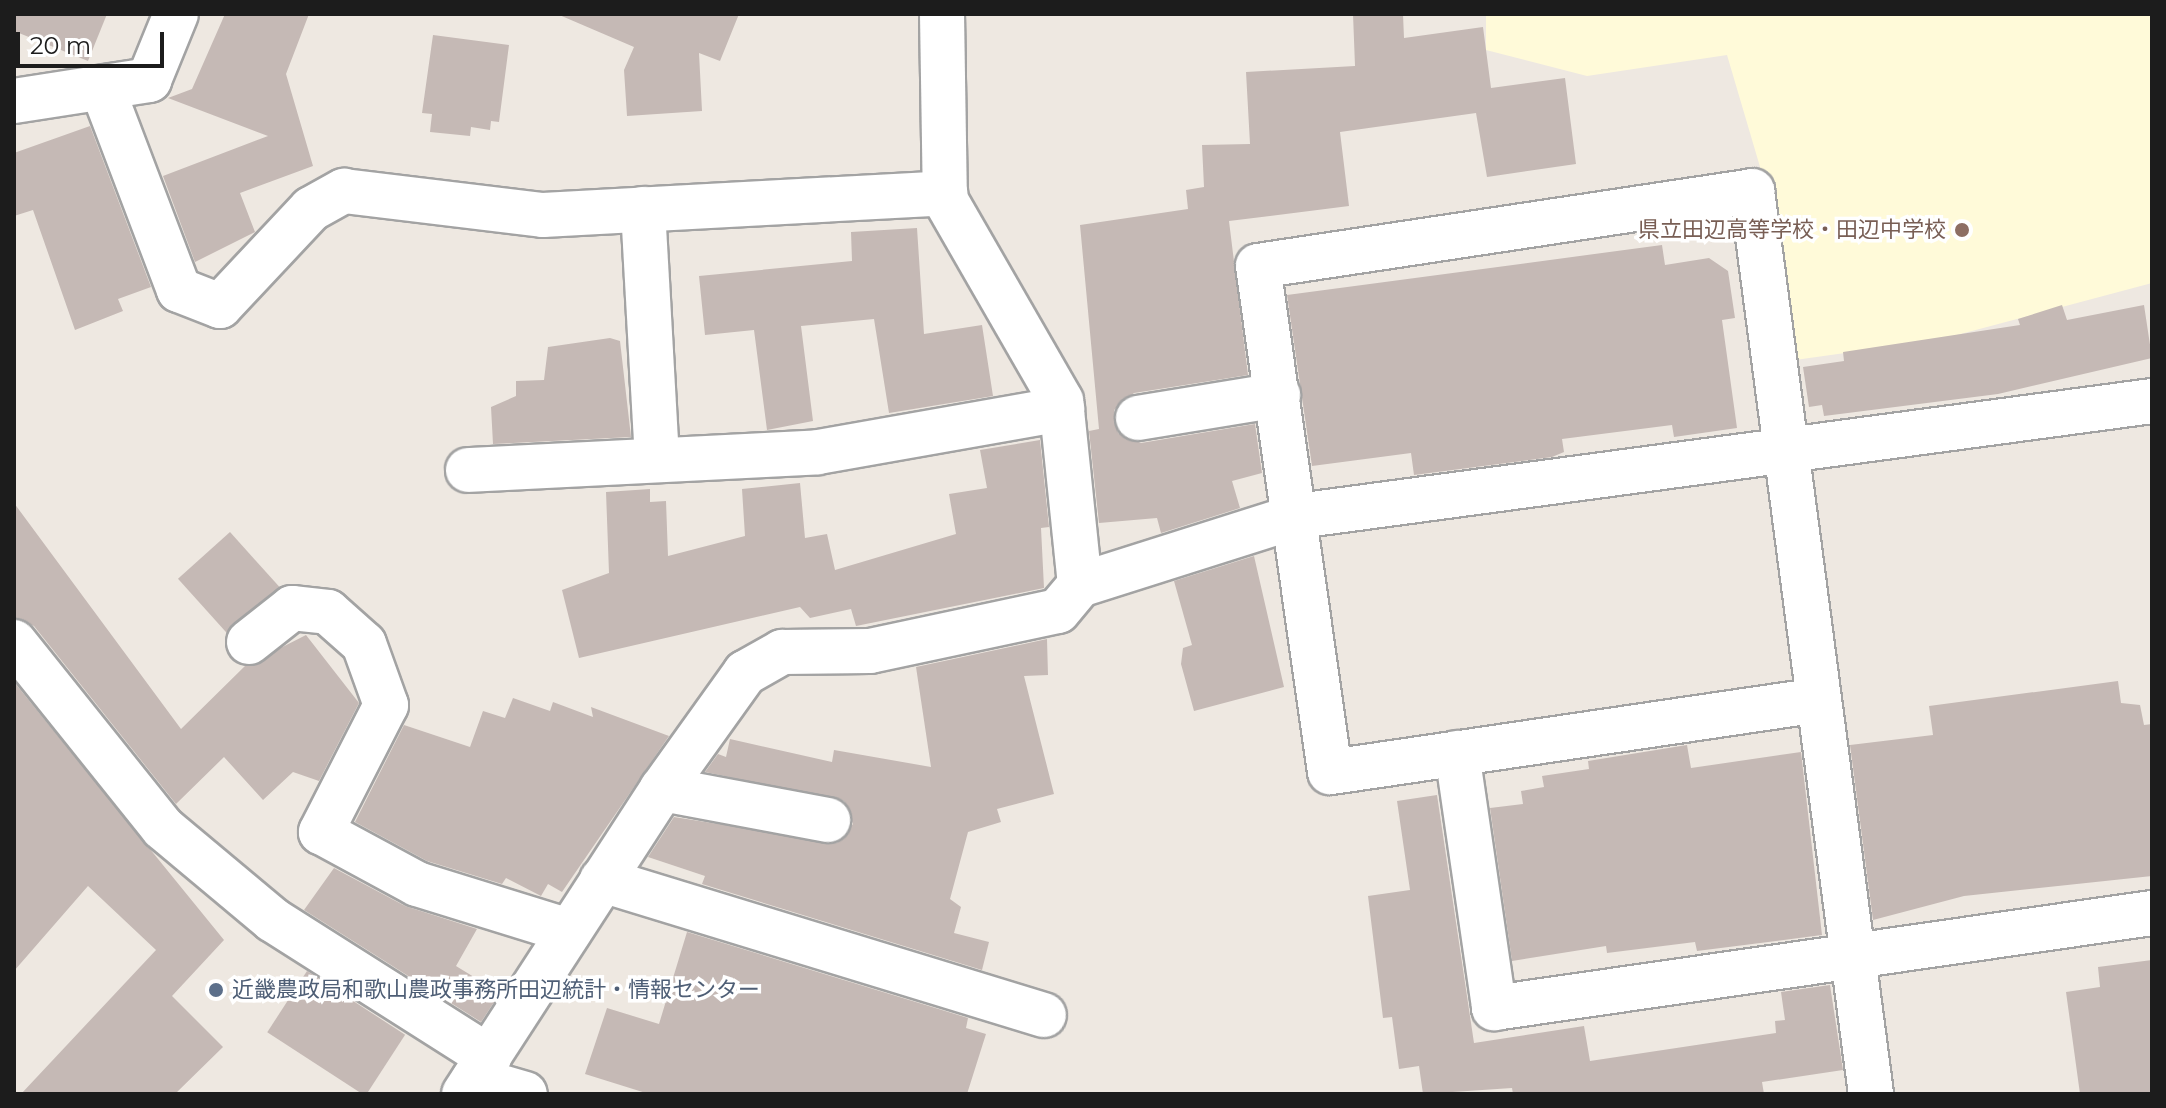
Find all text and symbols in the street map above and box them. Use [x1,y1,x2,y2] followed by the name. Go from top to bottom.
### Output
[20,16,168,66] scale bar
[30,31,91,60] text: 20 m
[1638,217,1946,243] place label: 県立田辺高等学校・田辺中学校
[1953,221,1971,239] marker: 県立田辺高等学校・田辺中学校
[232,977,760,1003] place label: 近畿農政局和歌山農政事務所田辺統計・情報センター
[207,981,225,999] marker: 近畿農政局和歌山農政事務所田辺統計・情報センター

